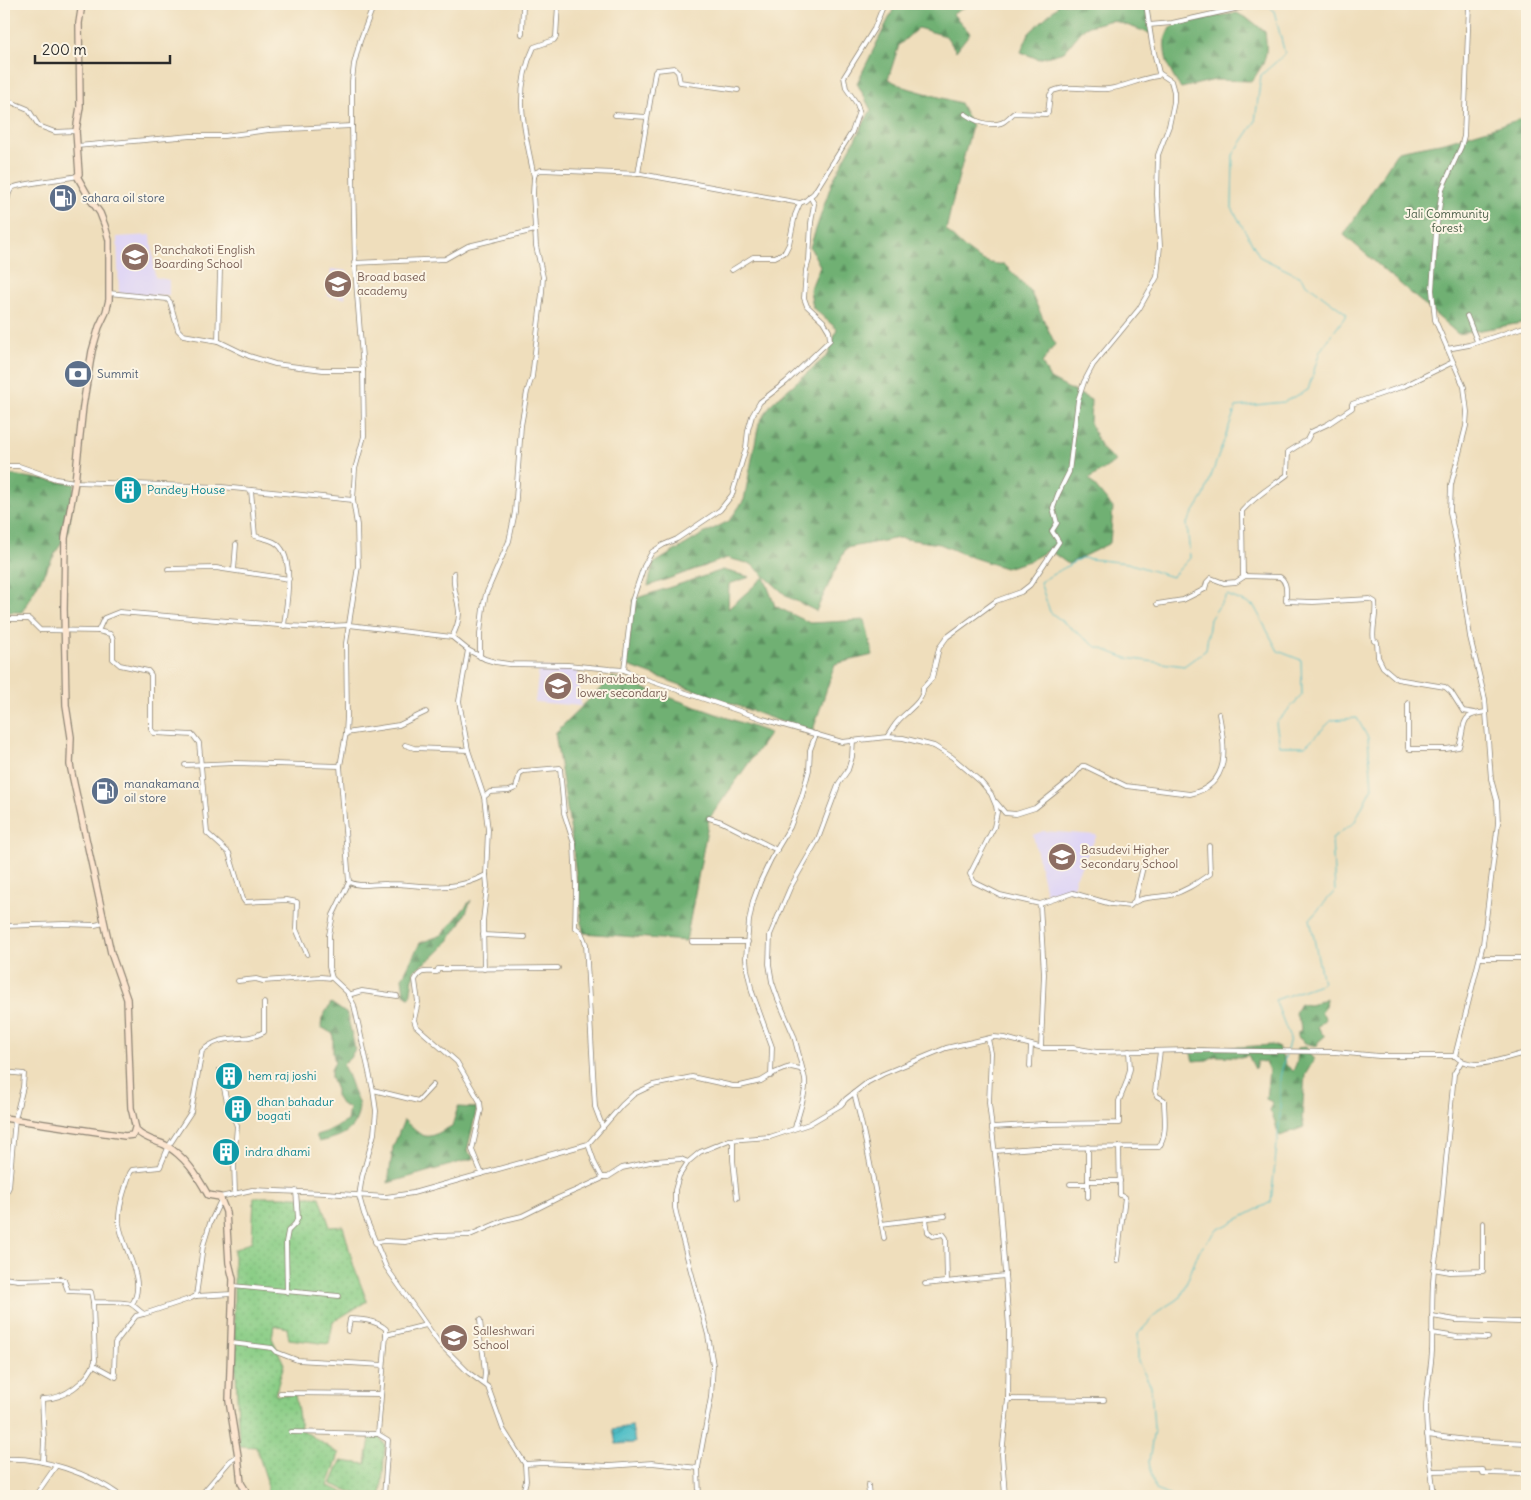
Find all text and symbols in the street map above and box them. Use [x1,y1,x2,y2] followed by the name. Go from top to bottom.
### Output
[35,32,170,64] scale bar
[42,40,87,59] text: 200 m
[48,183,78,213] fuel station icon: sahara oil store
[82,190,165,205] place label: sahara oil store
[1405,206,1489,235] park label: Jali Community forest
[120,242,150,272] school or university icon: Panchakoti English Boarding School
[154,242,255,271] place label: Panchakoti English Boarding School
[323,269,353,299] school or university icon: Broad based academy
[357,269,426,298] place label: Broad based academy
[63,359,93,389] bank icon: Summit
[97,366,138,381] place label: Summit
[113,475,143,505] building icon: Pandey House
[147,482,225,497] place label: Pandey House
[543,671,573,701] school or university icon: Bhairavbaba lower secondary
[577,671,667,700] place label: Bhairavbaba lower secondary
[90,776,120,806] fuel station icon: manakamana oil store
[124,776,199,805] place label: manakamana oil store
[1047,842,1077,872] school or university icon: Basudevi Higher Secondary School
[1081,842,1178,871] place label: Basudevi Higher Secondary School
[214,1061,244,1091] building icon: hem raj joshi
[248,1068,316,1083] place label: hem raj joshi
[223,1094,253,1124] building icon: dhan bahadur bogati
[257,1094,334,1123] place label: dhan bahadur bogati
[211,1137,241,1167] building icon: indra dhami
[245,1144,310,1159] place label: indra dhami
[439,1323,469,1353] school or university icon: Salleshwari School
[473,1323,535,1352] place label: Salleshwari School

